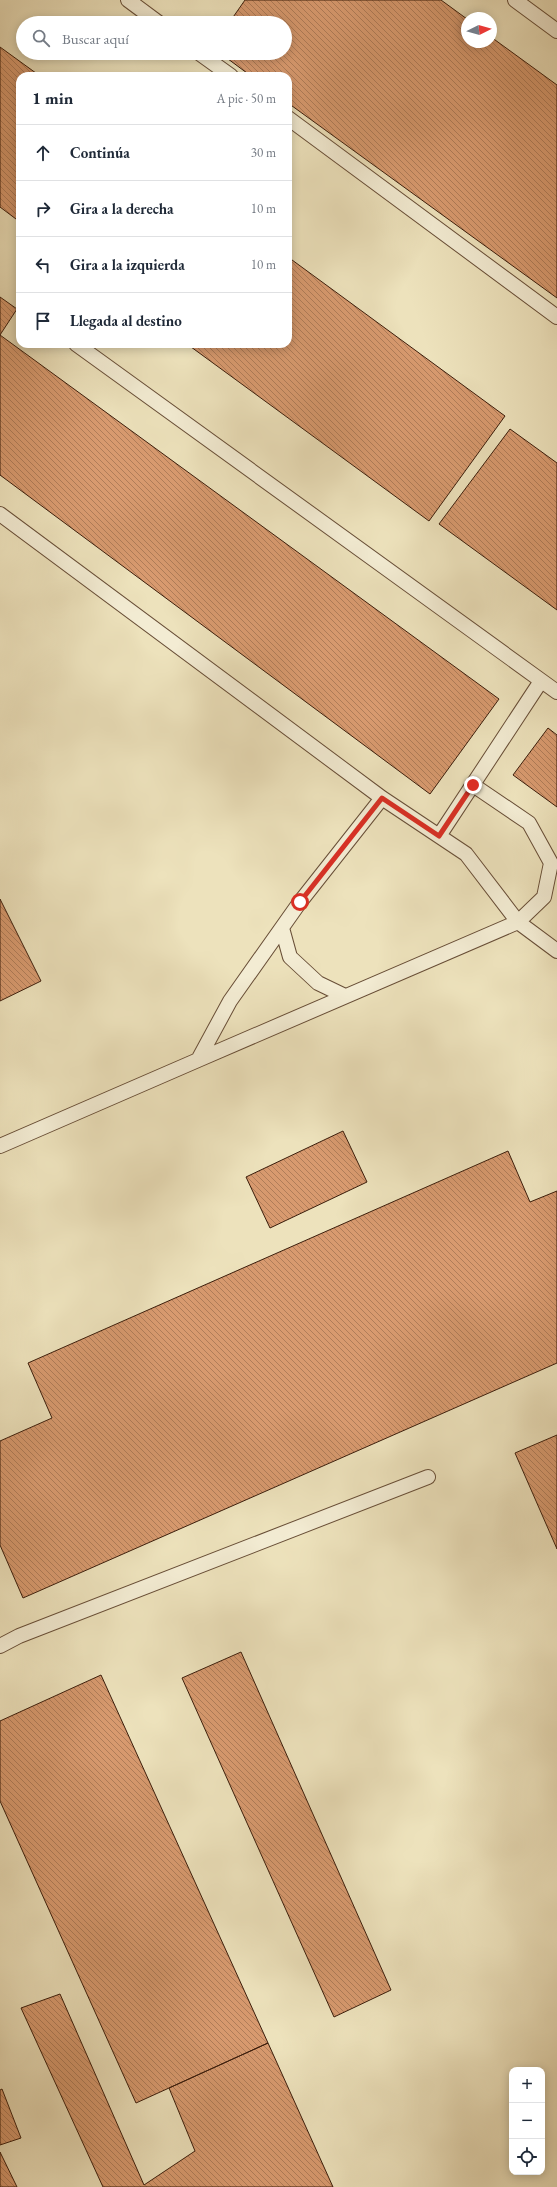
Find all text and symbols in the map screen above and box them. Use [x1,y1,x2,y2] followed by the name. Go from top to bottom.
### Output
[461,12,497,48] north arrow
[16,16,292,60] search box
[30,27,52,49] icon: search
[62,29,129,48] text: Buscar aquí
[32,87,73,109] text: 1 min
[216,90,276,107] text: A pie · 50 m
[32,142,54,164] icon: ahead
[70,143,130,162] text: Continúa
[251,144,276,161] text: 30 m
[32,198,54,220] icon: right
[70,199,174,218] text: Gira a la derecha
[251,200,276,217] text: 10 m
[32,254,54,276] icon: left
[70,255,185,274] text: Gira a la izquierda
[251,256,276,273] text: 10 m
[32,310,54,332] icon: arrive
[70,311,182,330] text: Llegada al destino
[464,776,482,794] route end
[291,893,309,911] route start
[509,2067,545,2175] map controls
[509,2067,545,2103] button: +
[509,2103,545,2139] button: −
[509,2139,545,2175] button: locate

